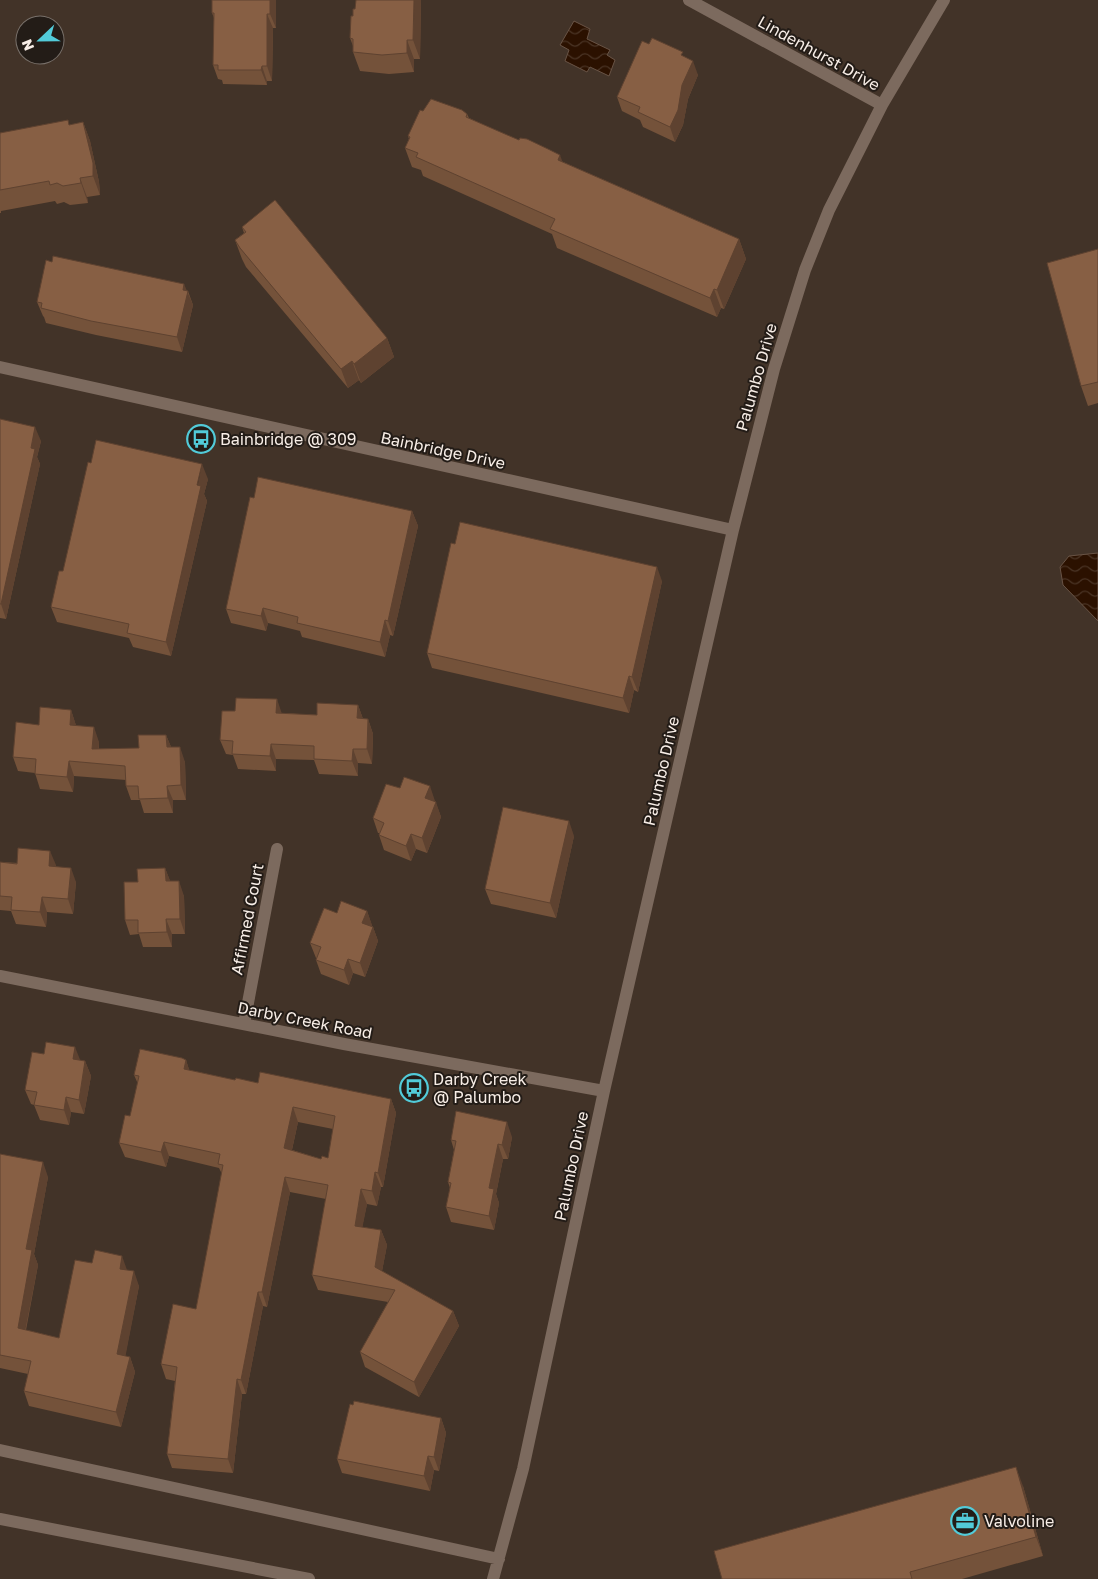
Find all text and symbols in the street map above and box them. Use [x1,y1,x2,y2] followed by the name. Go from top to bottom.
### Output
[754,11,884,95] street label: Lindenhurst Drive
[15,15,65,65] north arrow
[18,37,37,53] text: N
[731,321,781,433] street label: Palumbo Drive
[186,424,216,454] bus stop icon: Bainbridge @ 309
[379,427,507,473] street label: Bainbridge Drive
[220,429,357,449] place label: Bainbridge @ 309
[639,714,683,828] street label: Palumbo Drive
[226,862,268,976] street label: Affirmed Court
[236,997,374,1043] street label: Darby Creek Road
[433,1069,527,1107] place label: Darby Creek @ Palumbo
[399,1073,429,1103] bus stop icon: Darby Creek @ Palumbo
[550,1109,592,1223] street label: Palumbo Drive
[950,1506,980,1536] office icon: Valvoline
[984,1511,1054,1531] place label: Valvoline

